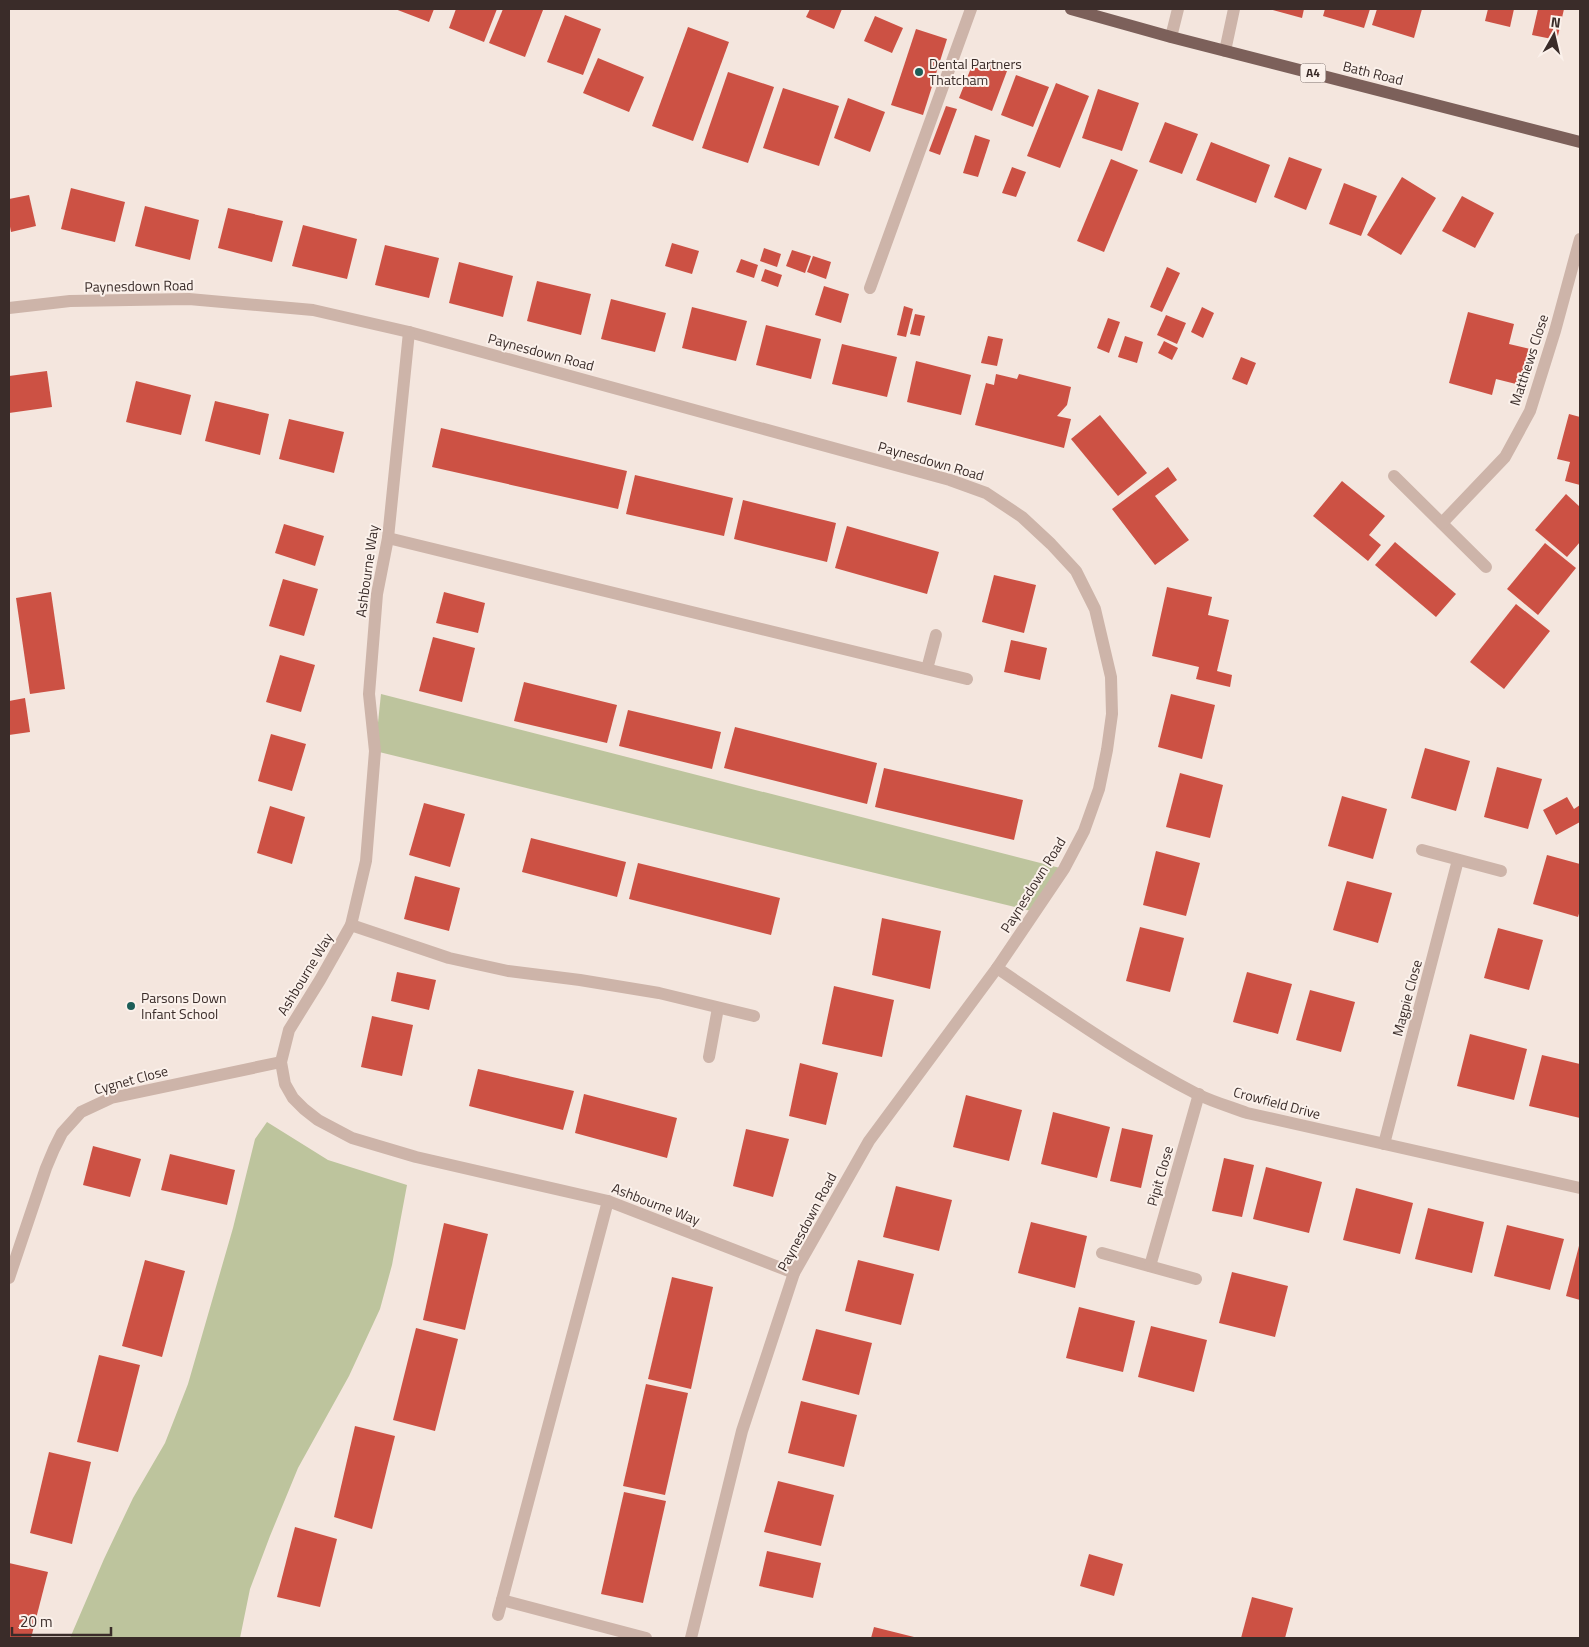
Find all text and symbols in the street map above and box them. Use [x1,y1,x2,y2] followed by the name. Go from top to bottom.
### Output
[1529,10,1579,60] north arrow
[1550,11,1562,33] text: N
[929,53,1022,90] place label: Dental Partners Thatcham
[1341,55,1405,90] street label: Bath Road
[1300,64,1326,82] road number: A4
[913,66,925,78] marker: Dental Partners Thatcham
[84,274,194,297] street label: Paynesdown Road
[1504,311,1553,408] street label: Matthews Close
[486,327,597,376] street label: Paynesdown Road
[876,435,987,486] street label: Paynesdown Road
[350,523,383,618] street label: Ashbourne Way
[995,833,1070,937] street label: Paynesdown Road
[272,928,338,1019] street label: Ashbourne Way
[1386,957,1427,1038] street label: Magpie Close
[141,987,227,1024] place label: Parsons Down Infant School
[125,1000,137,1012] marker: Parsons Down Infant School
[92,1060,170,1099] street label: Cygnet Close
[1231,1081,1323,1124] street label: Crowfield Drive
[1141,1143,1178,1208] street label: Pipit Close
[772,1169,841,1275] street label: Paynesdown Road
[609,1177,704,1230] street label: Ashbourne Way
[12,1604,111,1636] scale bar
[20,1610,53,1633] text: 20 m

